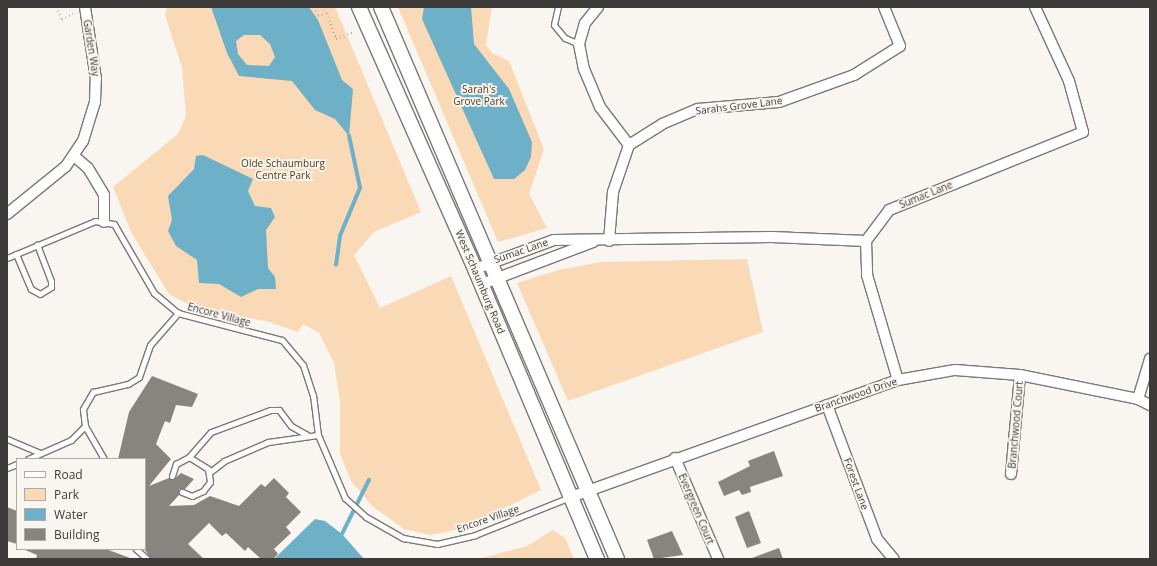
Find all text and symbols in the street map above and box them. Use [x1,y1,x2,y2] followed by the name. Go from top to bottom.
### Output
[81,19,101,77] street label: Garden Way
[453,83,505,106] park label: Sarah's Grove Park
[695,95,783,117] street label: Sarahs Grove Lane
[241,157,325,180] park label: Olde Schaumburg Centre Park
[898,179,954,211] street label: Sumac Lane
[453,228,507,336] street label: West Schaumburg Road
[492,236,550,266] street label: Sumac Lane
[186,301,252,329] street label: Encore Village
[813,375,899,415] street label: Branchwood Drive
[1006,381,1026,469] street label: Branchwood Court
[841,456,871,512] street label: Forest Lane
[16,458,146,550] legend
[54,466,83,483] text: Road
[676,472,716,546] street label: Evergreen Court
[54,486,79,503] text: Park
[455,503,521,535] street label: Encore Village
[54,506,88,523] text: Water
[54,526,99,543] text: Building

